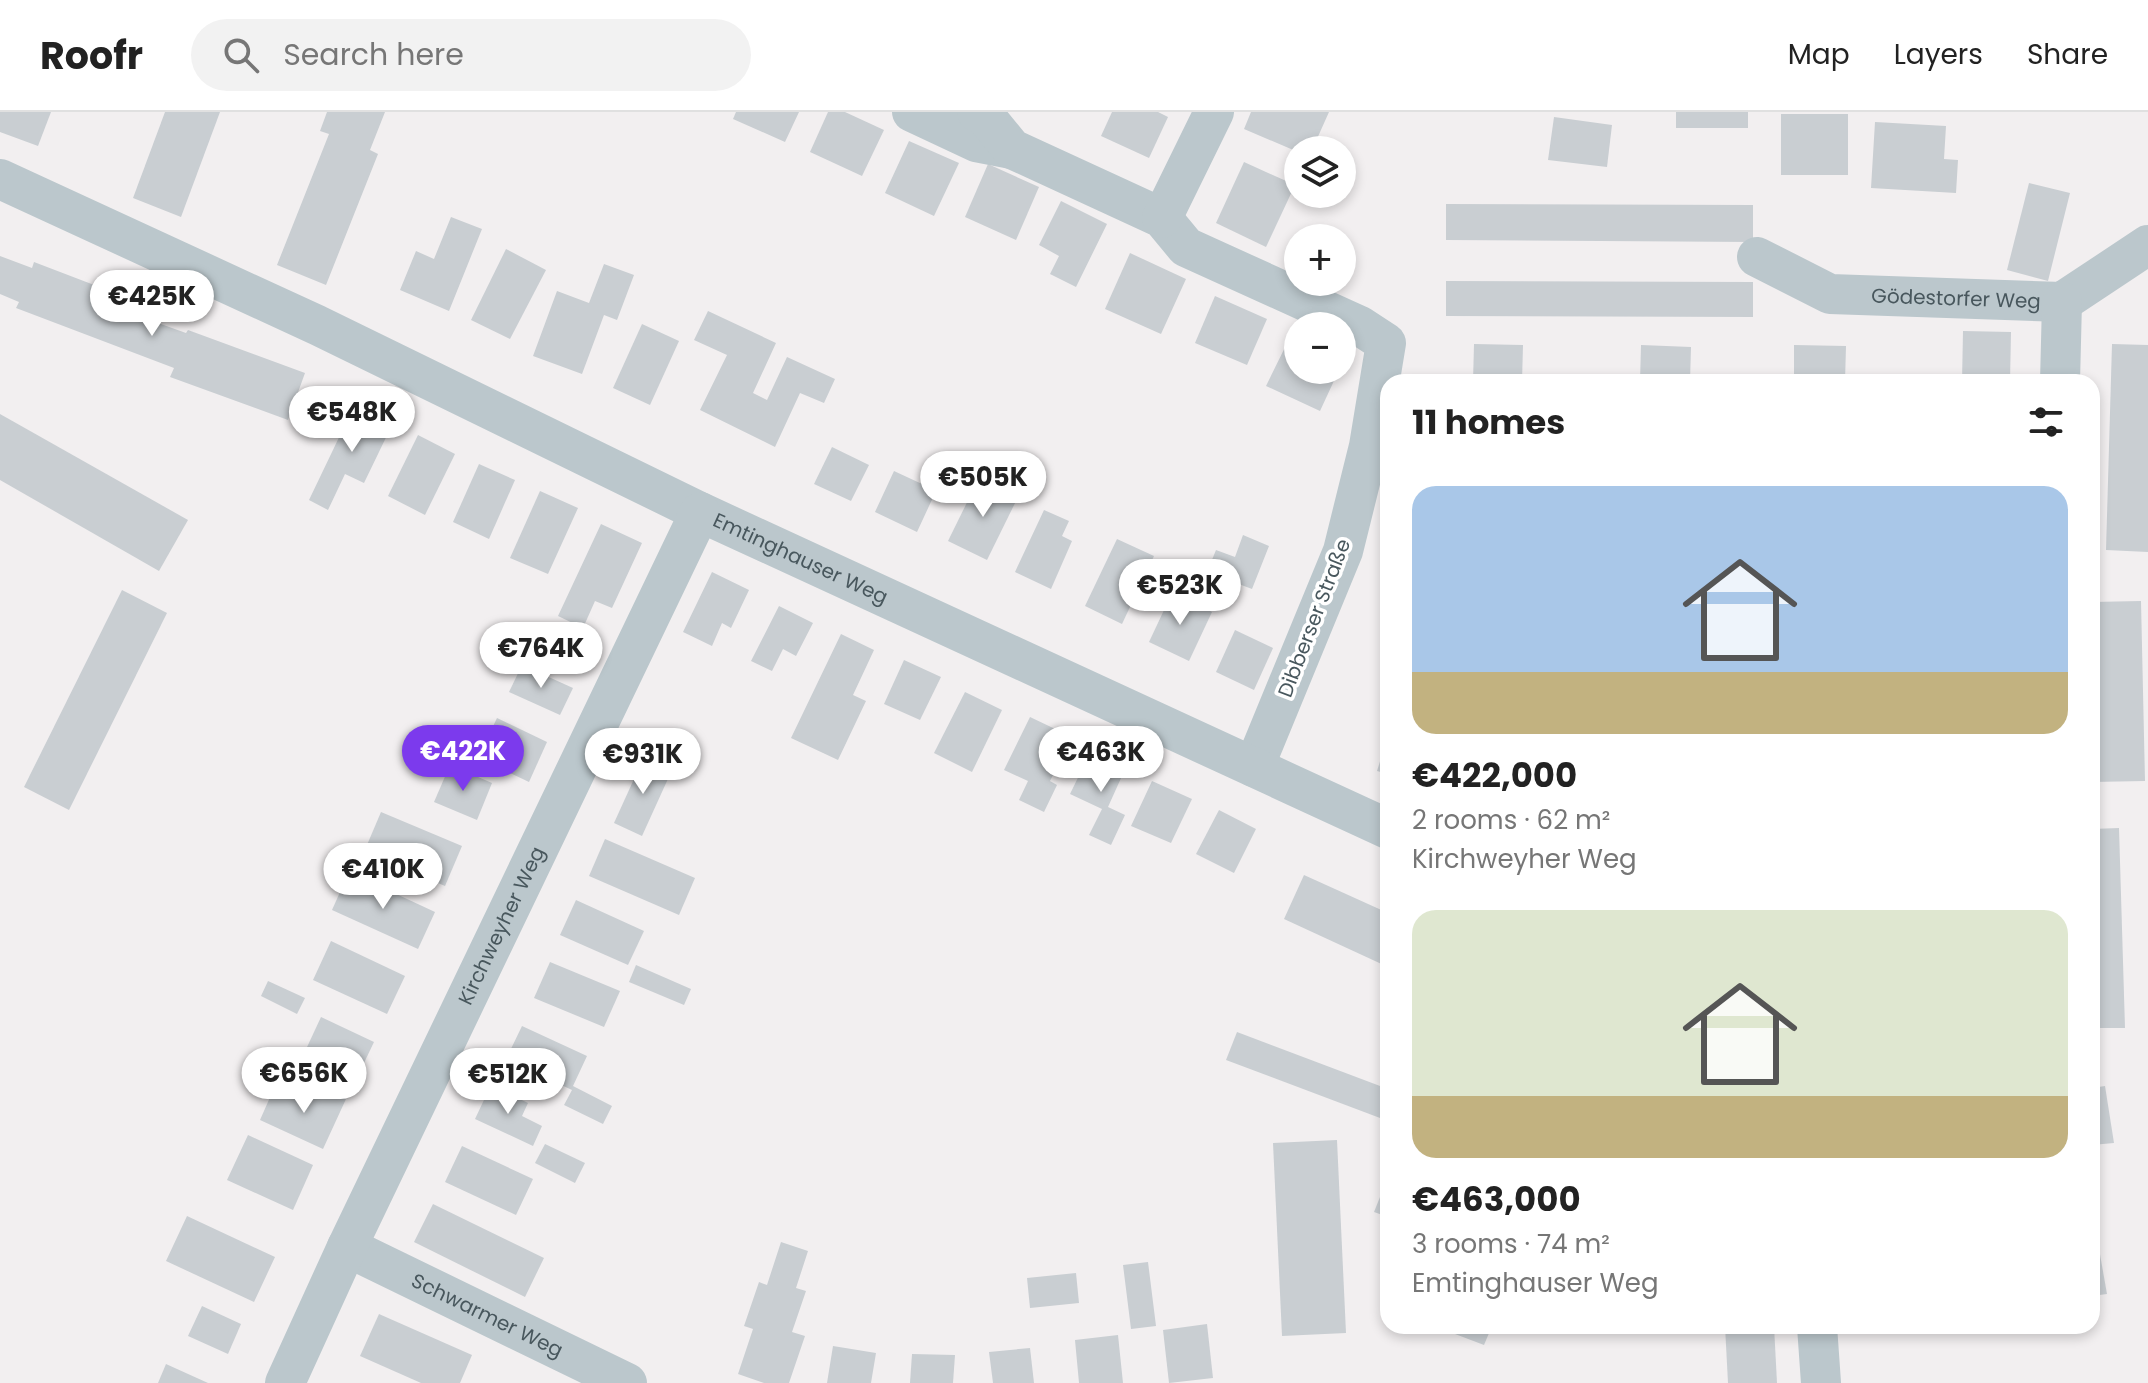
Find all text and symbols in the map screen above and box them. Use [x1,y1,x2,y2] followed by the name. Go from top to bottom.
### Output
[191,19,751,91] search box
[40,29,143,82] text: Roofr
[219,33,263,77] icon: search
[283,33,464,76] text: Search here
[1788,35,1850,74] text: Map
[1894,35,1983,74] text: Layers
[2027,35,2108,74] text: Share
[1284,136,1356,384] map controls
[1284,136,1356,208] button: layers
[1284,224,1356,296] button: +
[96,270,208,338] pin: €425K
[108,278,196,314] text: €425K
[1871,281,2041,315] street label: Gödestorfer Weg
[1284,312,1356,384] button: −
[296,386,408,454] pin: €548K
[307,394,397,430] text: €548K
[1412,398,1565,446] text: 11 homes
[2024,400,2068,444] icon: filters
[927,451,1039,519] pin: €505K
[938,459,1028,495] text: €505K
[709,506,893,611] street label: Emtinghauser Weg
[1271,535,1357,701] street label: Dibberser Straße
[1668,538,1812,682] icon: home
[1124,559,1236,627] pin: €523K
[1137,567,1223,603] text: €523K
[485,622,597,690] pin: €764K
[498,630,584,666] text: €764K
[407,725,519,793] pin: €422K
[1045,726,1157,794] pin: €463K
[587,728,699,796] pin: €931K
[420,733,506,769] text: €422K
[1057,734,1145,770] text: €463K
[603,736,683,772] text: €931K
[1412,751,1577,799] text: €422,000
[1412,802,1610,838] text: 2 rooms · 62 m²
[1412,841,1637,877] text: Kirchweyher Weg
[451,842,551,1010] street label: Kirchweyher Weg
[327,843,439,911] pin: €410K
[341,851,425,887] text: €410K
[1668,962,1812,1106] icon: home
[248,1047,360,1115] pin: €656K
[452,1048,564,1116] pin: €512K
[260,1055,348,1091] text: €656K
[468,1056,548,1092] text: €512K
[1412,1175,1581,1223] text: €463,000
[1412,1226,1610,1262] text: 3 rooms · 74 m²
[1412,1265,1658,1301] text: Emtinghauser Weg
[407,1266,568,1364] street label: Schwarmer Weg

